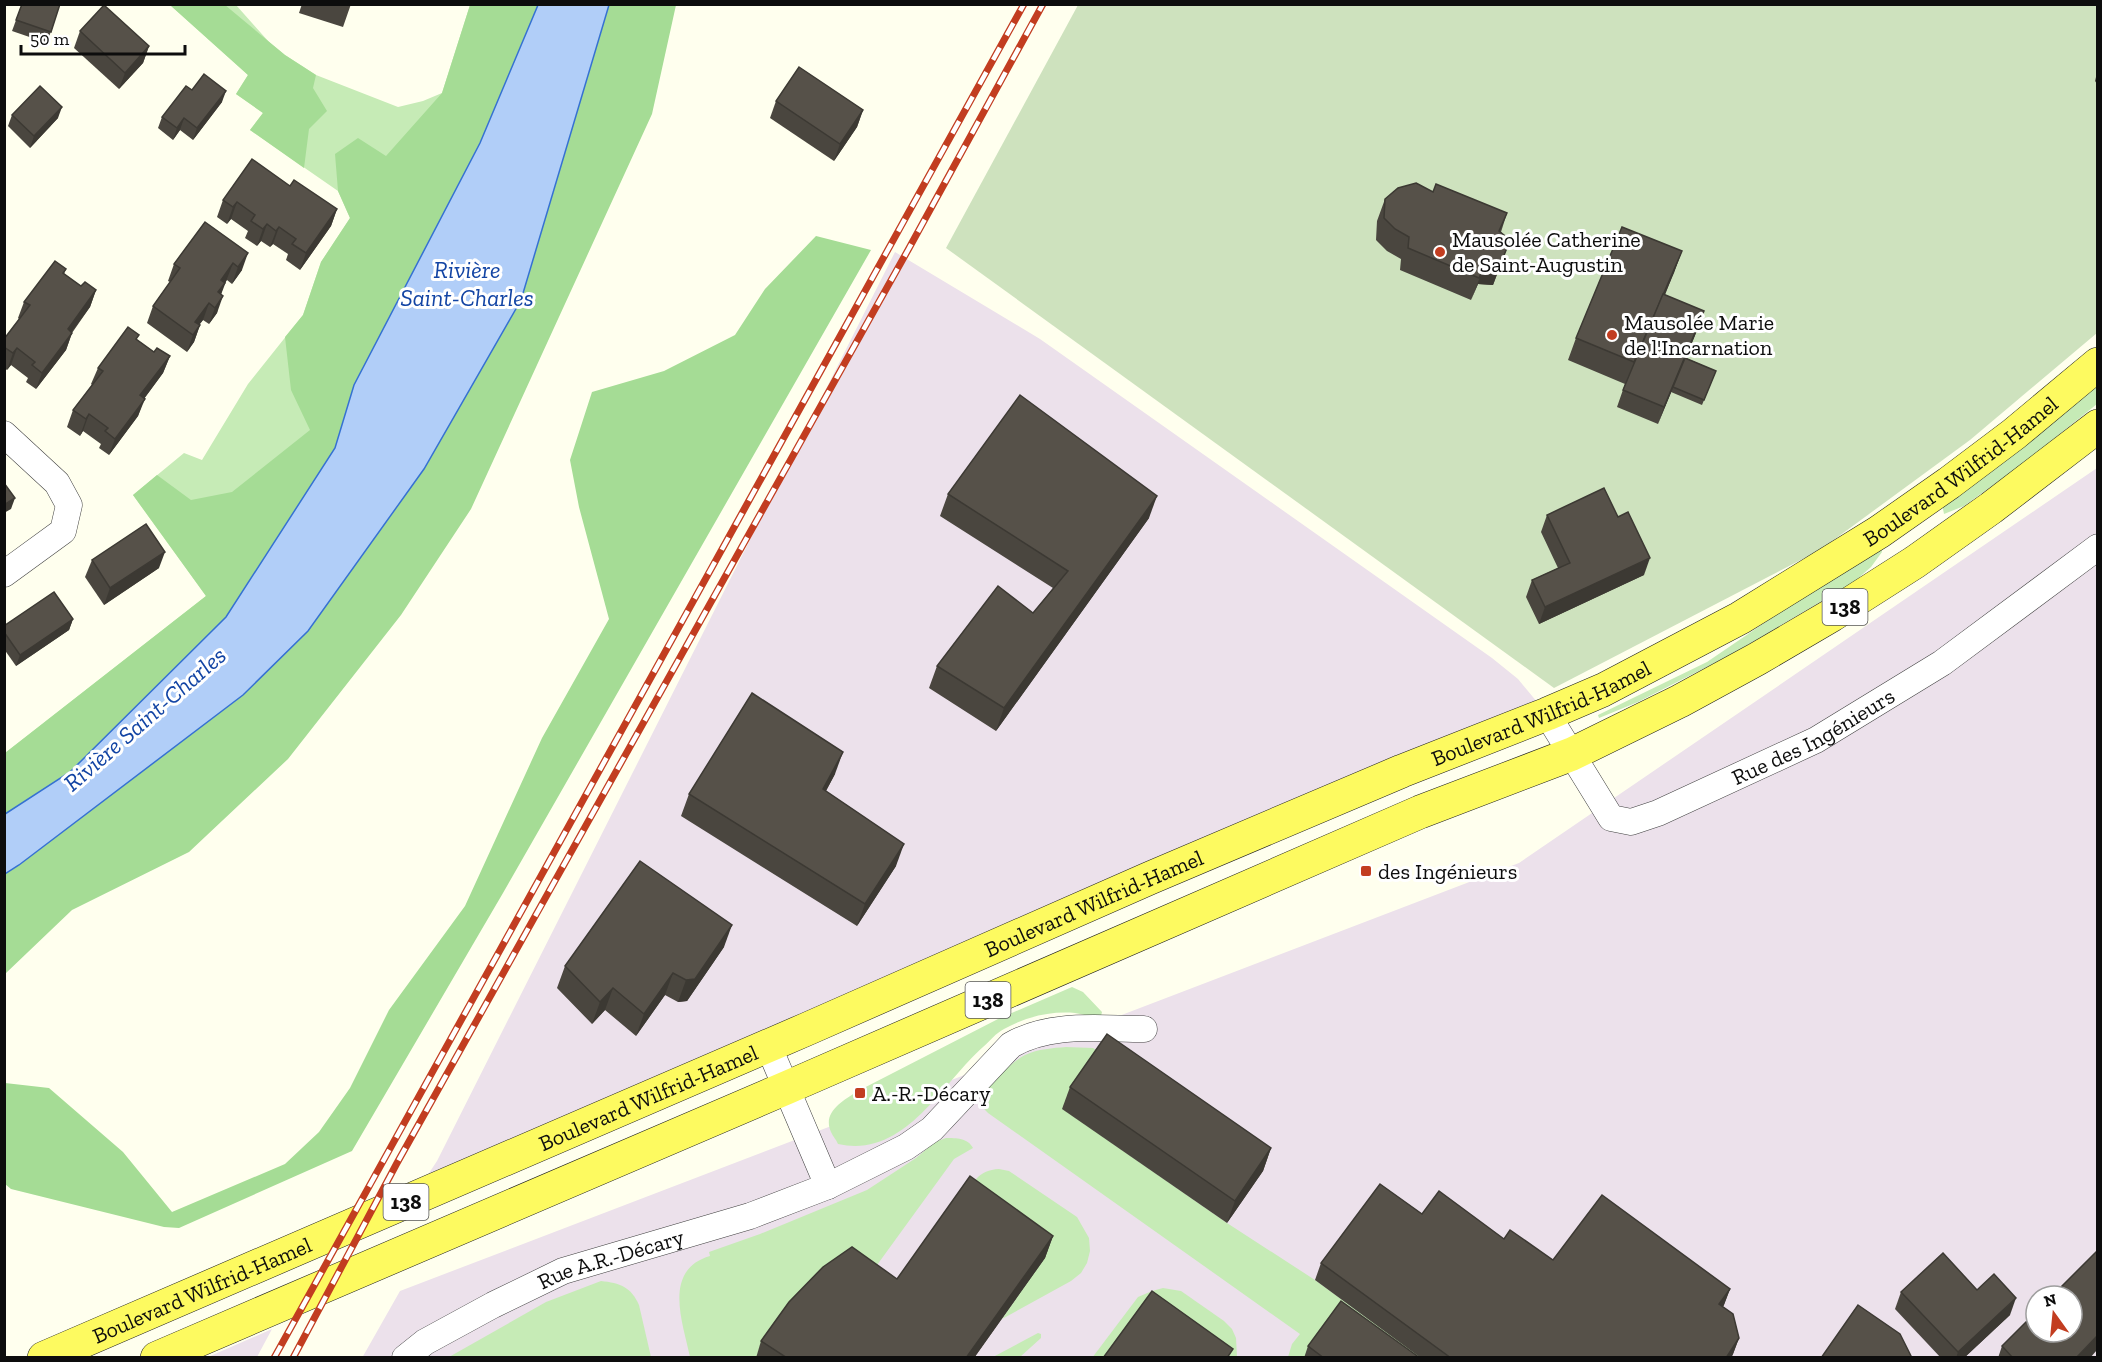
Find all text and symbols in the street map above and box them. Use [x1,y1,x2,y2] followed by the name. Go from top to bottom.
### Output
[21,18,184,56] scale bar
[30,28,70,50] text: 50 m
[1452,226,1641,278] place label: Mausolée Catherine de Saint-Augustin
[1433,245,1447,259] marker: Mausolée Catherine de Saint-Augustin
[400,255,534,312] water label: Rivière Saint-Charles
[1624,309,1774,361] place label: Mausolée Marie de l'Incarnation
[1605,328,1619,342] marker: Mausolée Marie de l'Incarnation
[1858,390,2064,553] street label: Boulevard Wilfrid-Hamel
[1822,589,1868,625] road number: 138
[58,640,232,797] water label: Rivière Saint-Charles
[1428,654,1655,772] street label: Boulevard Wilfrid-Hamel
[1728,682,1900,791] street label: Rue des Ingénieurs
[980,844,1207,963] street label: Boulevard Wilfrid-Hamel
[1378,858,1517,885] place label: des Ingénieurs
[1359,864,1373,878] marker: des Ingénieurs
[966,982,1010,1018] road number: 138
[535,1039,762,1157] street label: Boulevard Wilfrid-Hamel
[872,1080,991,1107] place label: A.-R.-Décary
[853,1086,867,1100] marker: A.-R.-Décary
[384,1184,428,1220] road number: 138
[533,1223,688,1295] street label: Rue A.R.-Décary
[88,1231,316,1349] street label: Boulevard Wilfrid-Hamel
[2024,1284,2084,1344] north arrow
[2042,1289,2059,1311] text: N

